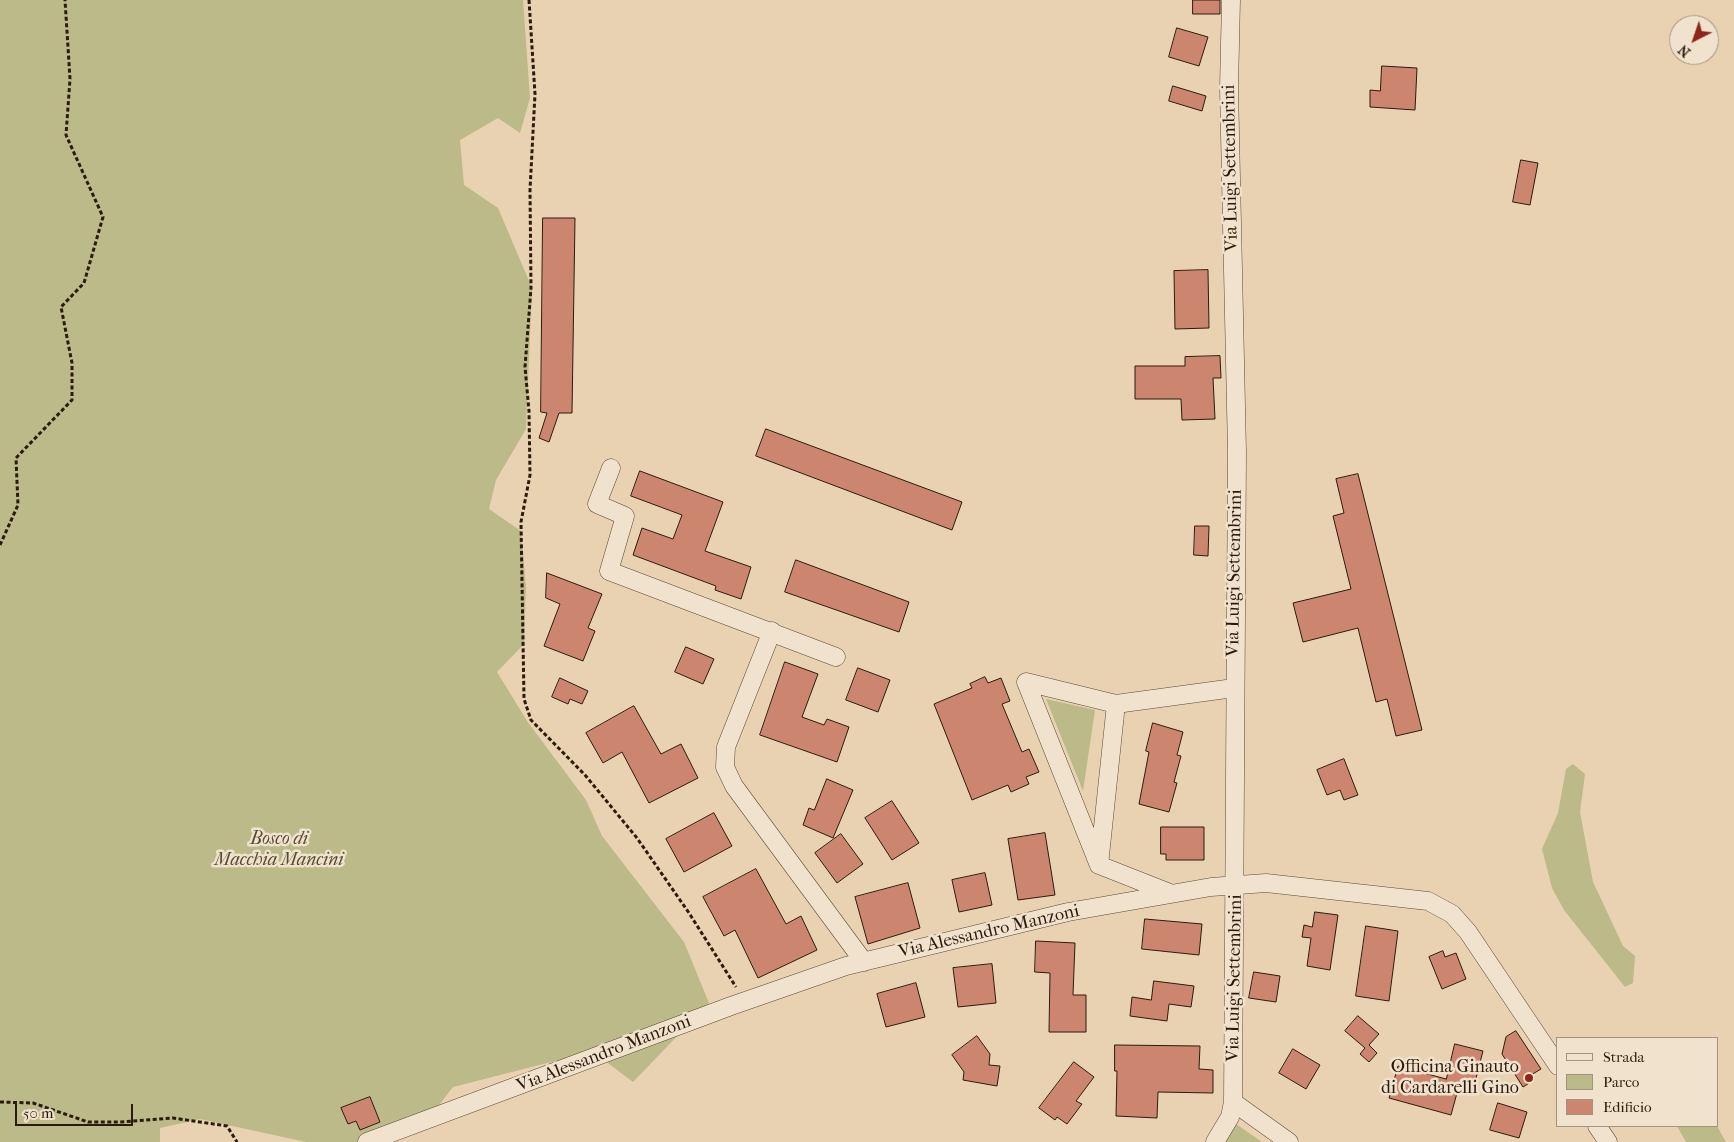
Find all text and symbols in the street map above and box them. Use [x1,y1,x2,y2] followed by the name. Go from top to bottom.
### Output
[1669,15,1719,65] north arrow
[1675,41,1694,61] text: N
[1219,84,1243,252] street label: Via Luigi Settembrini
[1223,489,1247,657] street label: Via Luigi Settembrini
[215,829,343,872] park label: Bosco di Macchia Mancini
[1223,894,1247,1062] street label: Via Luigi Settembrini
[896,901,1082,963] street label: Via Alessandro Manzoni
[514,1011,694,1097] street label: Via Alessandro Manzoni
[1556,1037,1719,1127] legend
[1603,1048,1645,1066] text: Strada
[1381,1057,1519,1100] place label: Officina Ginauto di Cardarelli Gino
[1523,1072,1535,1084] marker: Officina Ginauto di Cardarelli Gino
[1603,1073,1639,1091] text: Parco
[18,1094,135,1126] scale bar
[1603,1098,1652,1116] text: Edificio
[23,1104,53,1122] text: 50 m

